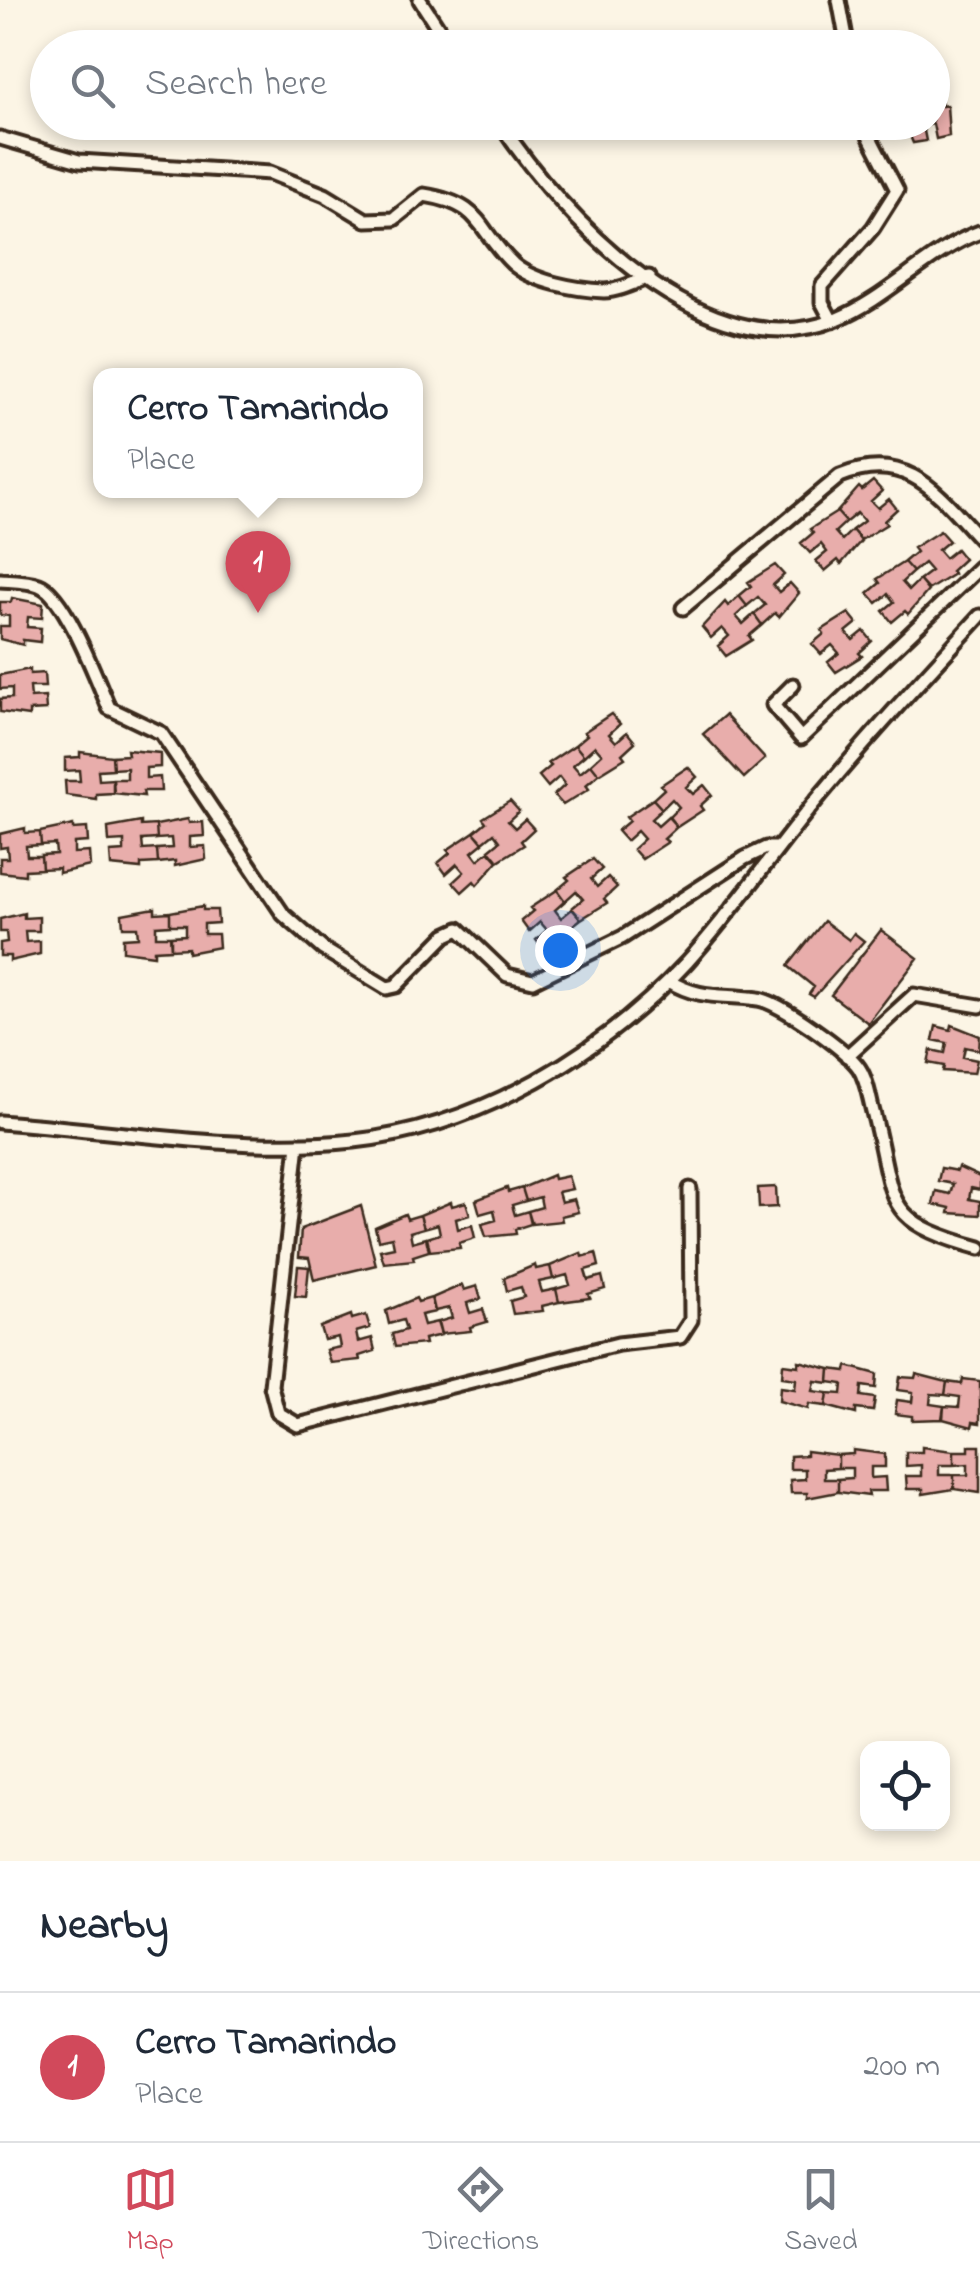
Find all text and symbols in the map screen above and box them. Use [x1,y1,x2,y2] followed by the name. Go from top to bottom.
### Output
[30,30,950,140] search box
[145,57,327,113] text: Search here
[65,58,120,113] icon: search
[93,368,423,498] popup
[127,382,389,438] text: Cerro Tamarindo
[127,438,195,485] text: Place
[226,530,290,613] pin: 1
[535,925,586,976] your location
[860,1741,950,1831] map controls
[860,1741,950,1831] button: locate
[40,1896,168,1957] text: Nearby
[135,2016,396,2072] text: Cerro Tamarindo
[67,2044,78,2091] text: 1
[864,2044,940,2091] text: 200 m
[135,2072,203,2119] text: Place
[123,2162,178,2263] tab: Map
[423,2162,539,2263] tab: Directions
[784,2162,857,2263] tab: Saved

